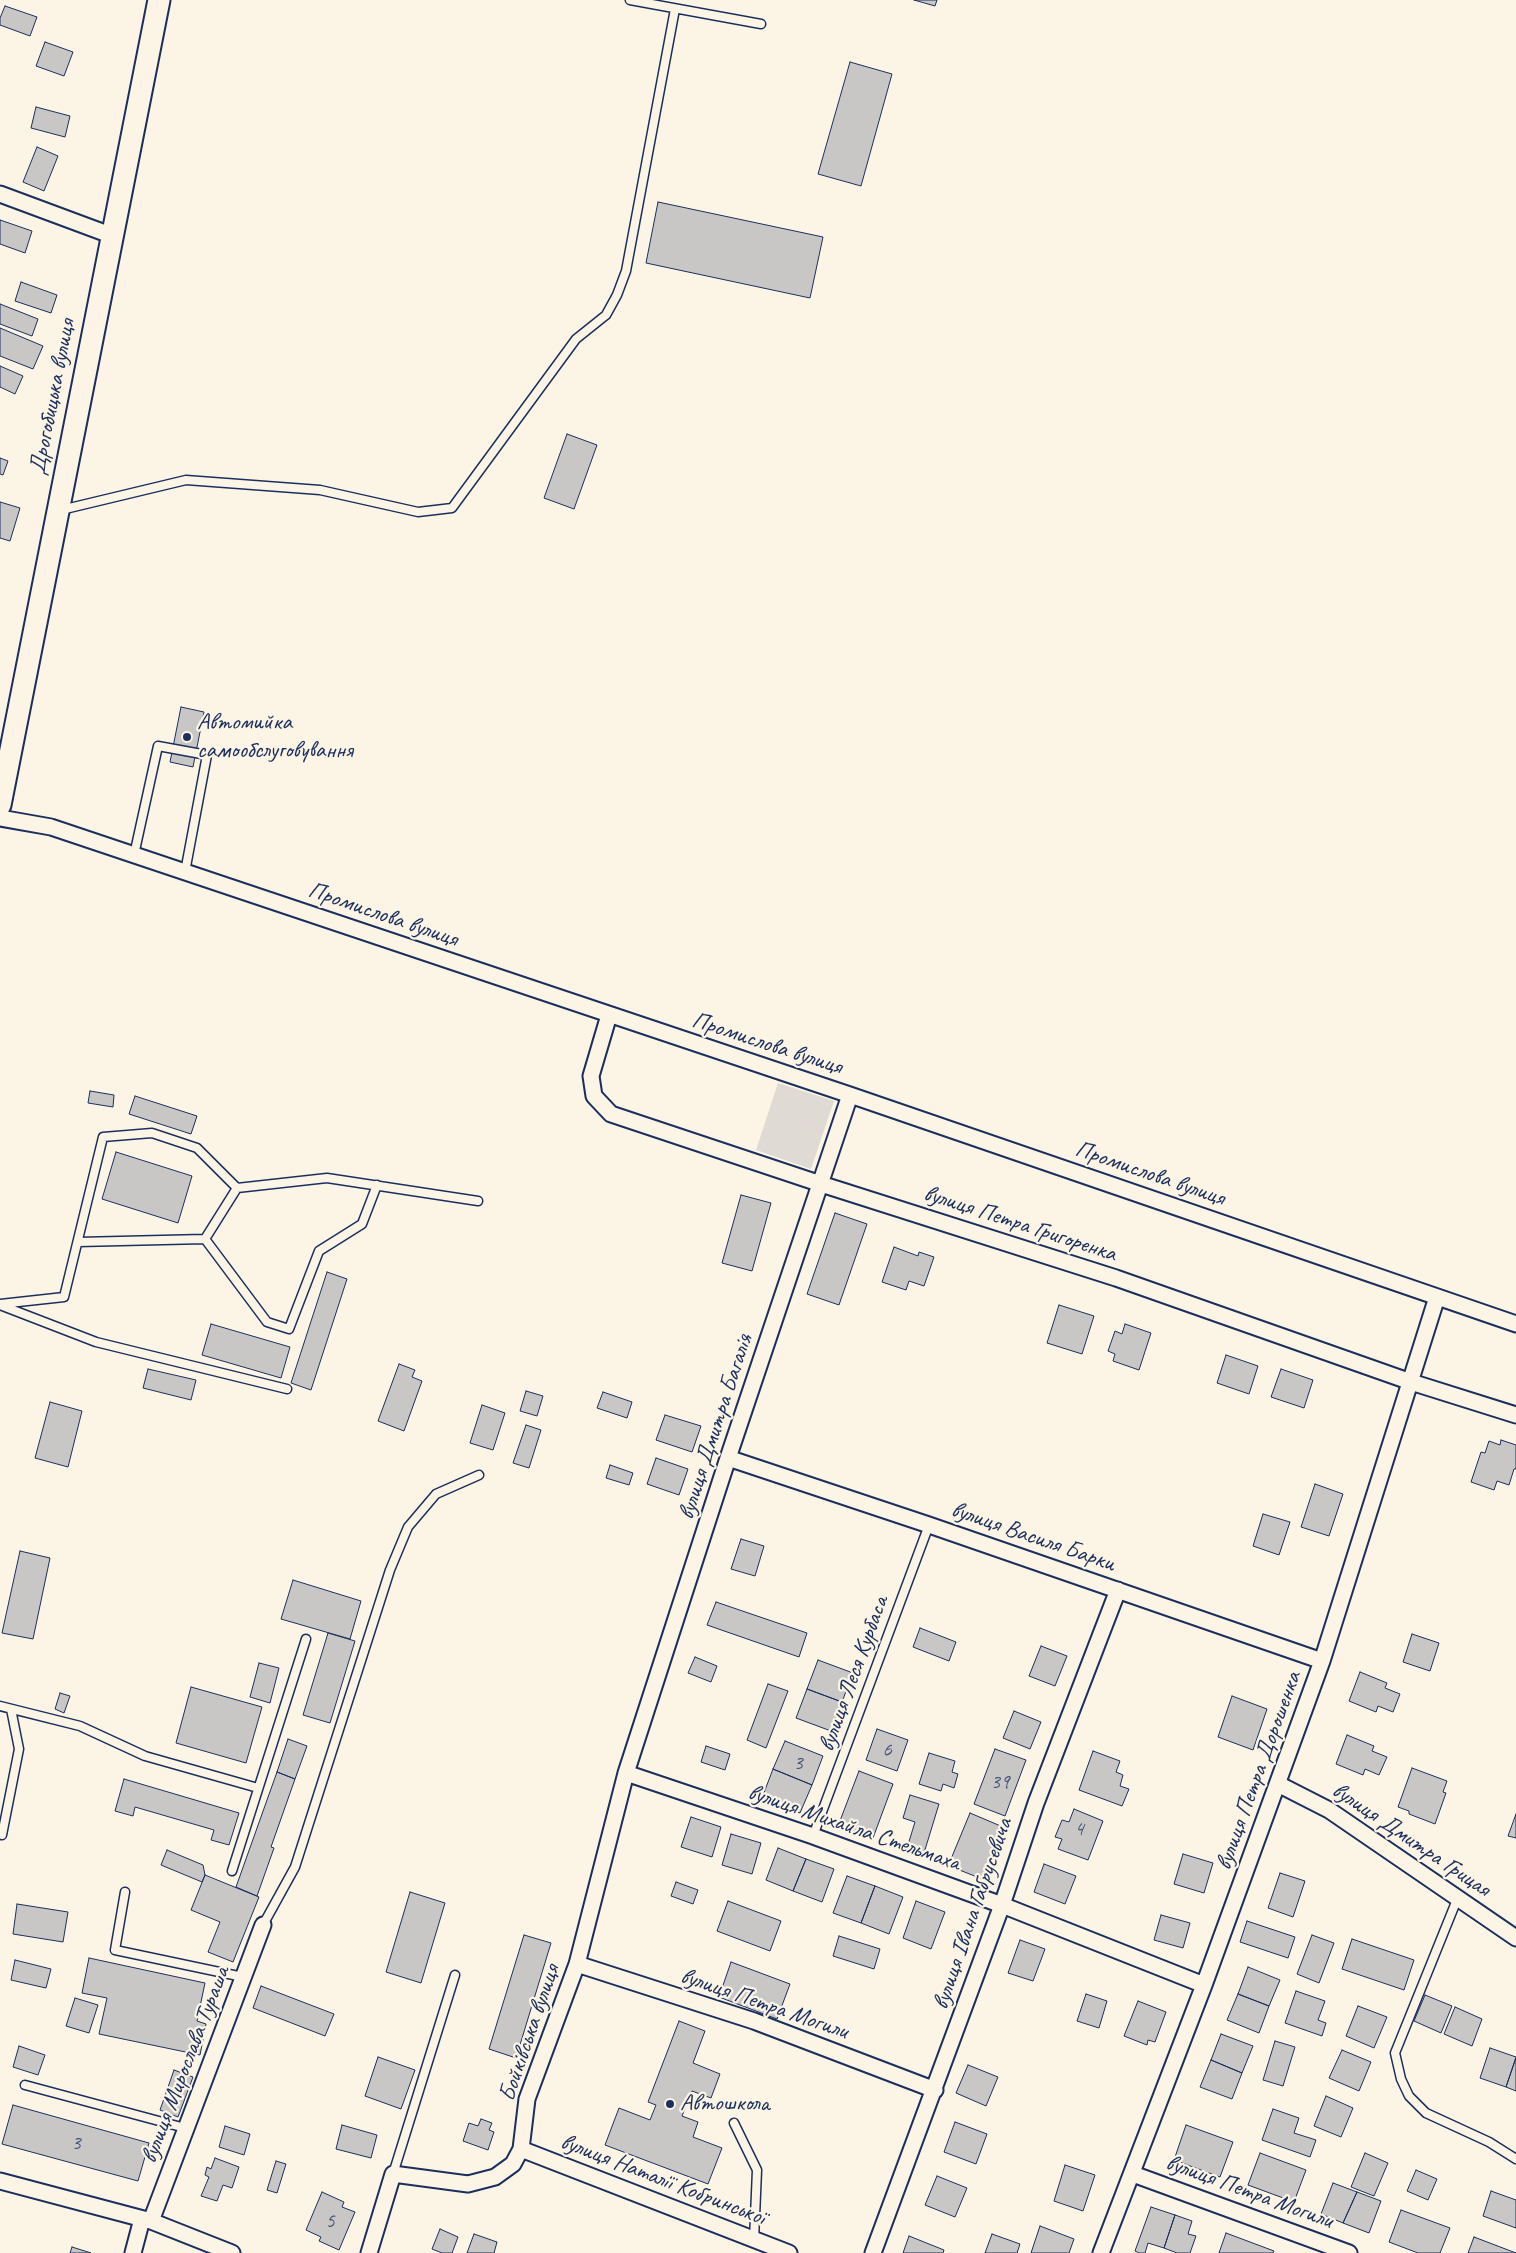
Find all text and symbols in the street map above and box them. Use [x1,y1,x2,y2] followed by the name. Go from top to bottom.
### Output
[24,317,82,477] street label: Дрогобицька вулиця
[197,709,353,765] place label: Автомийка самообслуговування
[181,731,193,743] marker: Автомийка самообслуговування
[304,876,462,954] street label: Промислова вулиця
[688,1006,846,1082] street label: Промислова вулиця
[1071,1135,1229,1213] street label: Промислова вулиця
[920,1179,1120,1269] street label: вулиця Петра Григоренка
[672,1331,760,1523] street label: вулиця Дмитра Багалія
[947,1495,1119,1579] street label: вулиця Василя Барки
[813,1593,895,1755] street label: вулиця Леся Курбаса
[1210,1668,1308,1874] street label: вулиця Петра Дорошенка
[882,1737,892,1763] house number: 6
[793,1750,803,1776] house number: 3
[991,1769,1009,1795] house number: 39
[1326,1776,1496,1904] street label: вулиця Дмитра Грицая
[744,1778,964,1878] street label: вулиця Михайла Стельмаха
[927,1815,1019,2013] street label: вулиця Івана Габрусевича
[1074,1816,1084,1842] house number: 4
[493,1961,567,2105] street label: Бойківська вулиця
[677,1962,851,2046] street label: вулиця Петра Могили
[135,1963,237,2167] street label: вулиця Мирослава Тураша
[680,2090,769,2118] place label: Автошкола
[664,2098,676,2110] marker: Автошкола
[556,2128,770,2232] street label: вулиця Наталії Кобринської
[71,2130,81,2156] house number: 3
[1162,2149,1336,2235] street label: вулиця Петра Могили
[325,2208,335,2234] house number: 5

